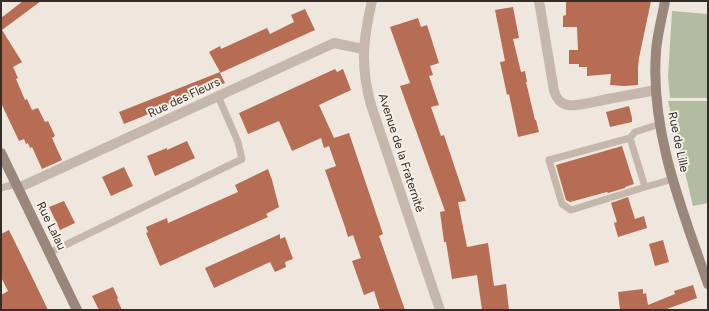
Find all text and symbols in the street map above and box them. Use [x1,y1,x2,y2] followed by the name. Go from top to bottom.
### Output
[146,75,222,121] street label: Rue des Fleurs
[375,92,427,214] street label: Avenue de la Fraternité
[665,111,691,173] street label: Rue de Lille
[33,200,69,252] street label: Rue Lalau

